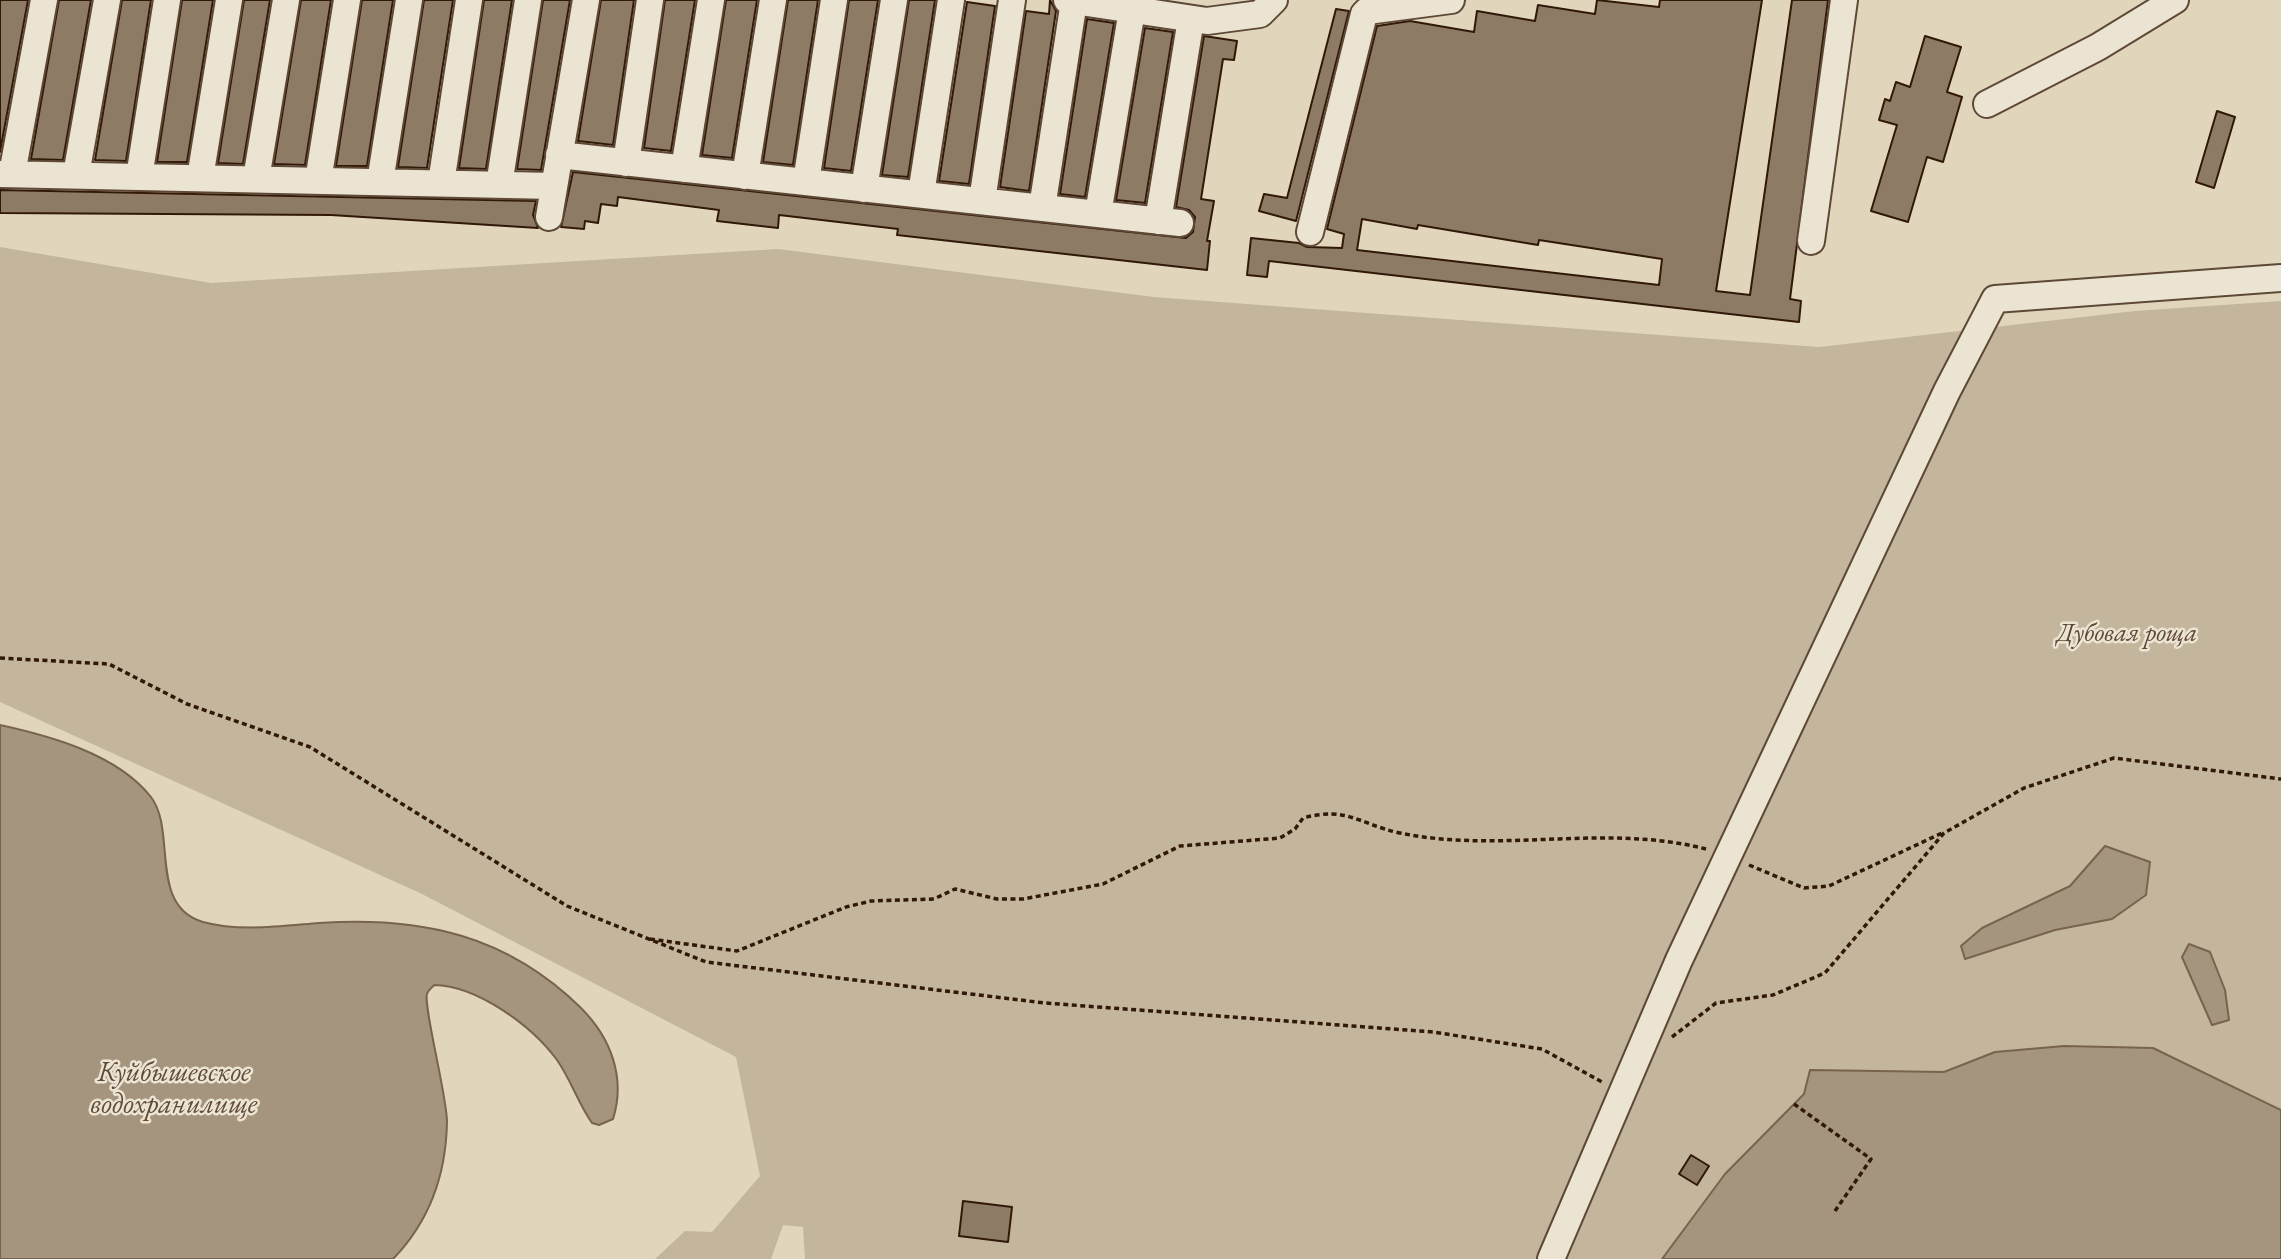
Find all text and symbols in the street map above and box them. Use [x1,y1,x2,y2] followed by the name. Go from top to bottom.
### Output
[2057,618,2197,650] park label: Дубовая роща
[91,1056,257,1122] water label: Куйбышевское водохранилище

